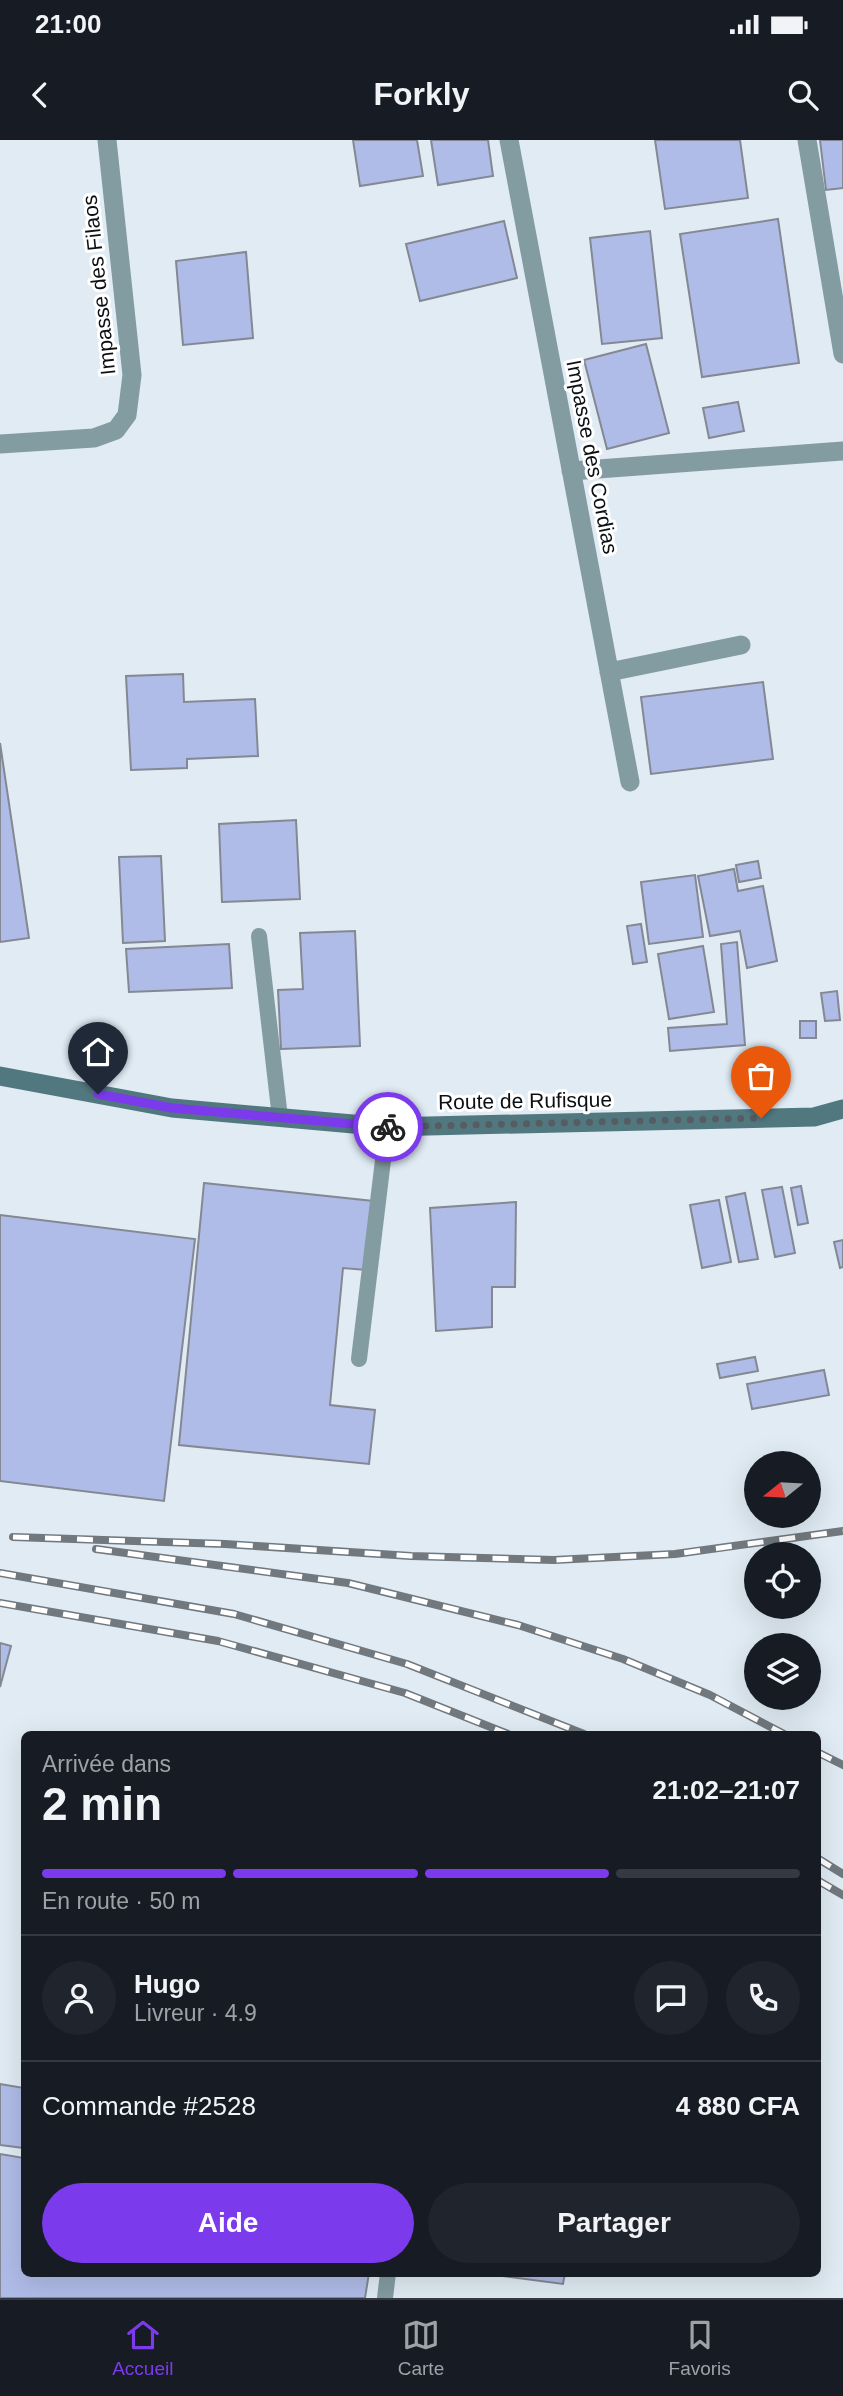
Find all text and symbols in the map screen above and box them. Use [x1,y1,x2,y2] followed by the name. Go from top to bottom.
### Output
[35,9,102,39] text: 21:00
[21,76,59,114] icon: back
[373,76,470,112] text: Forkly
[784,76,822,114] icon: search
[78,194,119,376] street label: Impasse des Filaos
[562,358,623,556] street label: Impasse des Cordias
[68,1022,128,1094] pin
[79,1033,117,1071] icon: home
[731,1046,791,1118] pin
[742,1057,780,1095] icon: bag
[438,1087,612,1114] street label: Route de Rufisque
[353,1092,423,1162] courier
[369,1108,407,1146] icon: bike
[744,1451,821,1528] north arrow
[744,1451,821,1710] map controls
[744,1542,821,1619] button: locate
[744,1633,821,1710] button: layers
[42,1751,171,1777] text: Arrivée dans
[653,1775,800,1805] text: 21:02–21:07
[42,1778,162,1830] text: 2 min
[42,1888,201,1914] text: En route · 50 m
[42,1961,116,2035] button: person
[634,1961,708,2035] button: chat
[726,1961,800,2035] button: phone
[134,1969,200,1999] text: Hugo
[134,2000,257,2026] text: Livreur · 4.9
[42,2091,256,2121] text: Commande #2528
[676,2091,800,2121] text: 4 880 CFA
[42,2183,414,2263] button: Aide
[428,2183,800,2263] button: Partager
[112,2316,173,2380] tab: Accueil
[398,2316,444,2380] tab: Carte
[669,2316,731,2380] tab: Favoris

